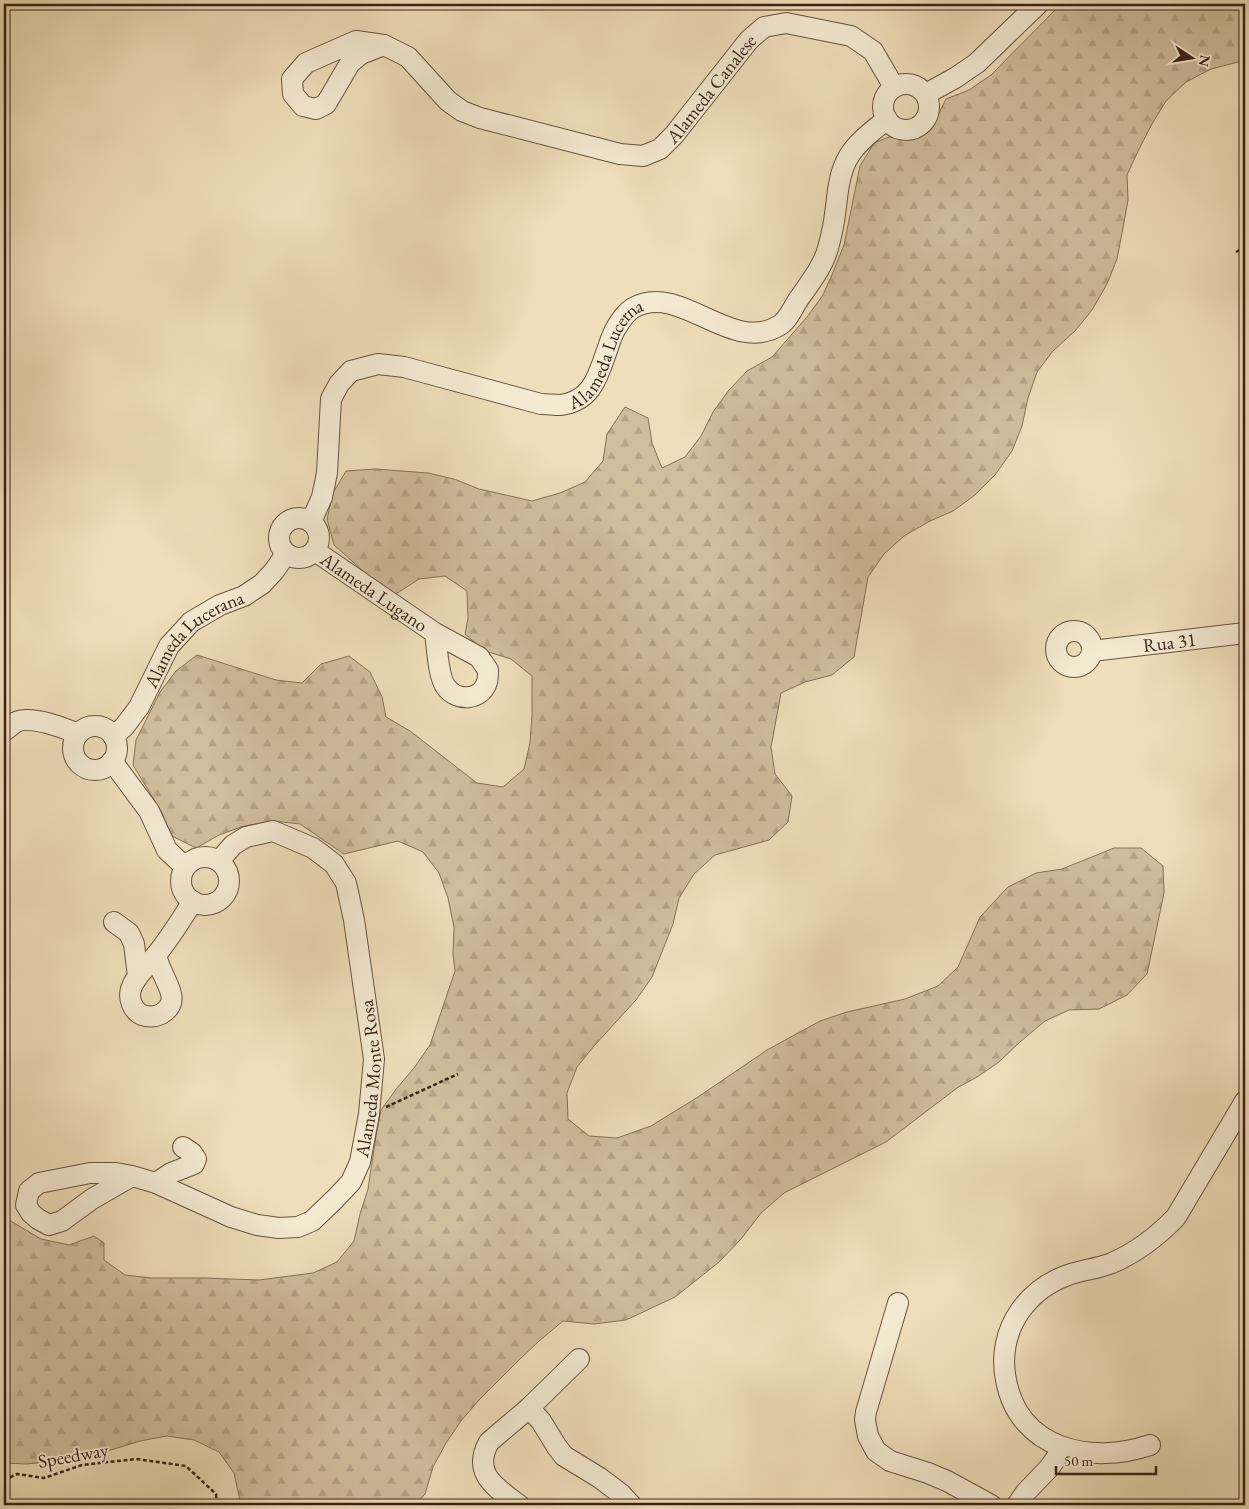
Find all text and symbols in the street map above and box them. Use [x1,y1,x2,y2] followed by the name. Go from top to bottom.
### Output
[660,28,761,150] street label: Alameda Canalese
[1166,32,1216,82] north arrow
[1195,53,1215,69] text: N
[563,293,647,416] street label: Alameda Lucerna
[315,546,433,638] street label: Alameda Lugano
[138,585,248,693] street label: Alameda Lucerana
[1142,627,1197,658] street label: Rua 31
[349,998,387,1160] street label: Alameda Monte Rosa
[36,1437,111,1474] street label: Speedway
[1056,1444,1156,1476] scale bar
[1064,1451,1093,1470] text: 50 m

